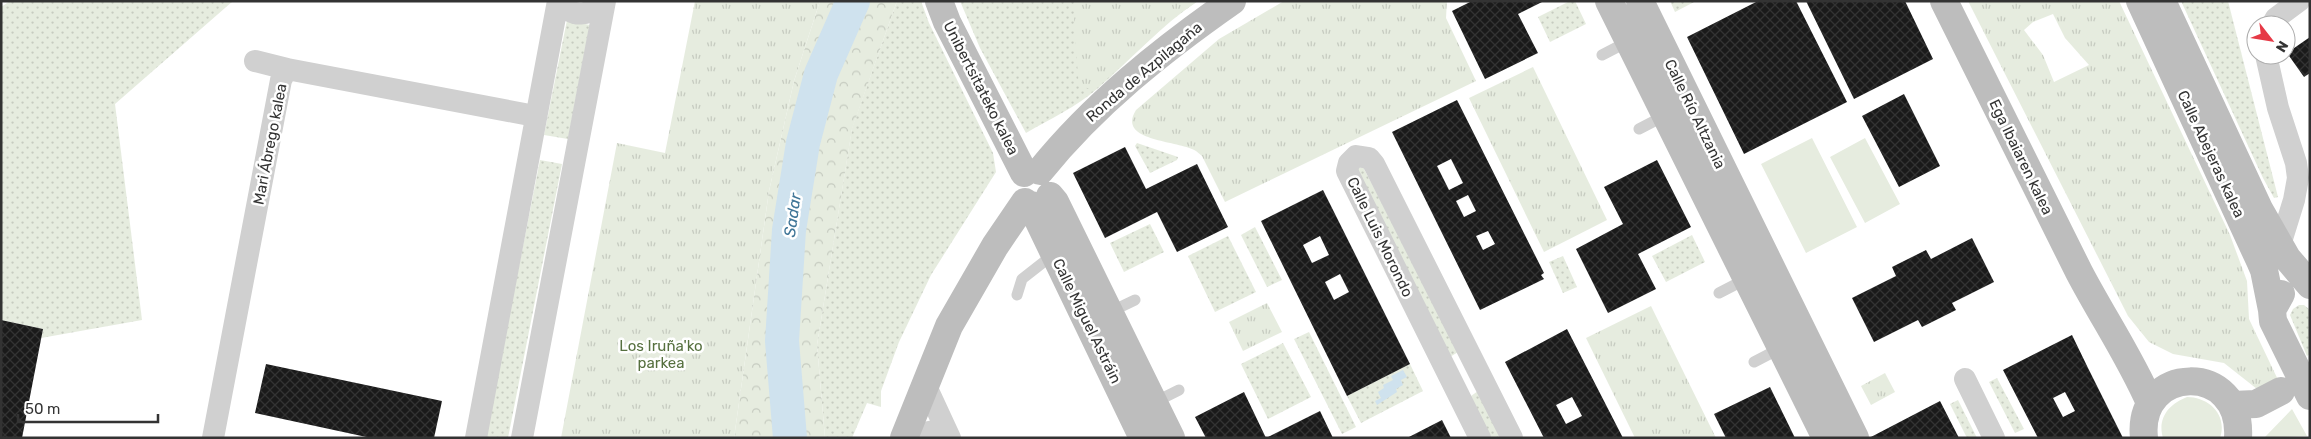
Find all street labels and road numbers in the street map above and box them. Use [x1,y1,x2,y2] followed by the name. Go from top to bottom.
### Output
[939,18,1023,158] street label: Unibertsitateko kalea
[1082,18,1206,126] street label: Ronda de Azpilagaña
[1661,56,1729,172] street label: Calle Río Altzania
[249,82,291,206] street label: Mari Ábrego kalea
[2174,88,2248,220] street label: Calle Abejeras kalea
[1985,96,2057,218] street label: Ega Ibaiaren kalea
[1343,174,1417,300] street label: Calle Luis Morondo
[1049,256,1125,386] street label: Calle Miguel Astráin

